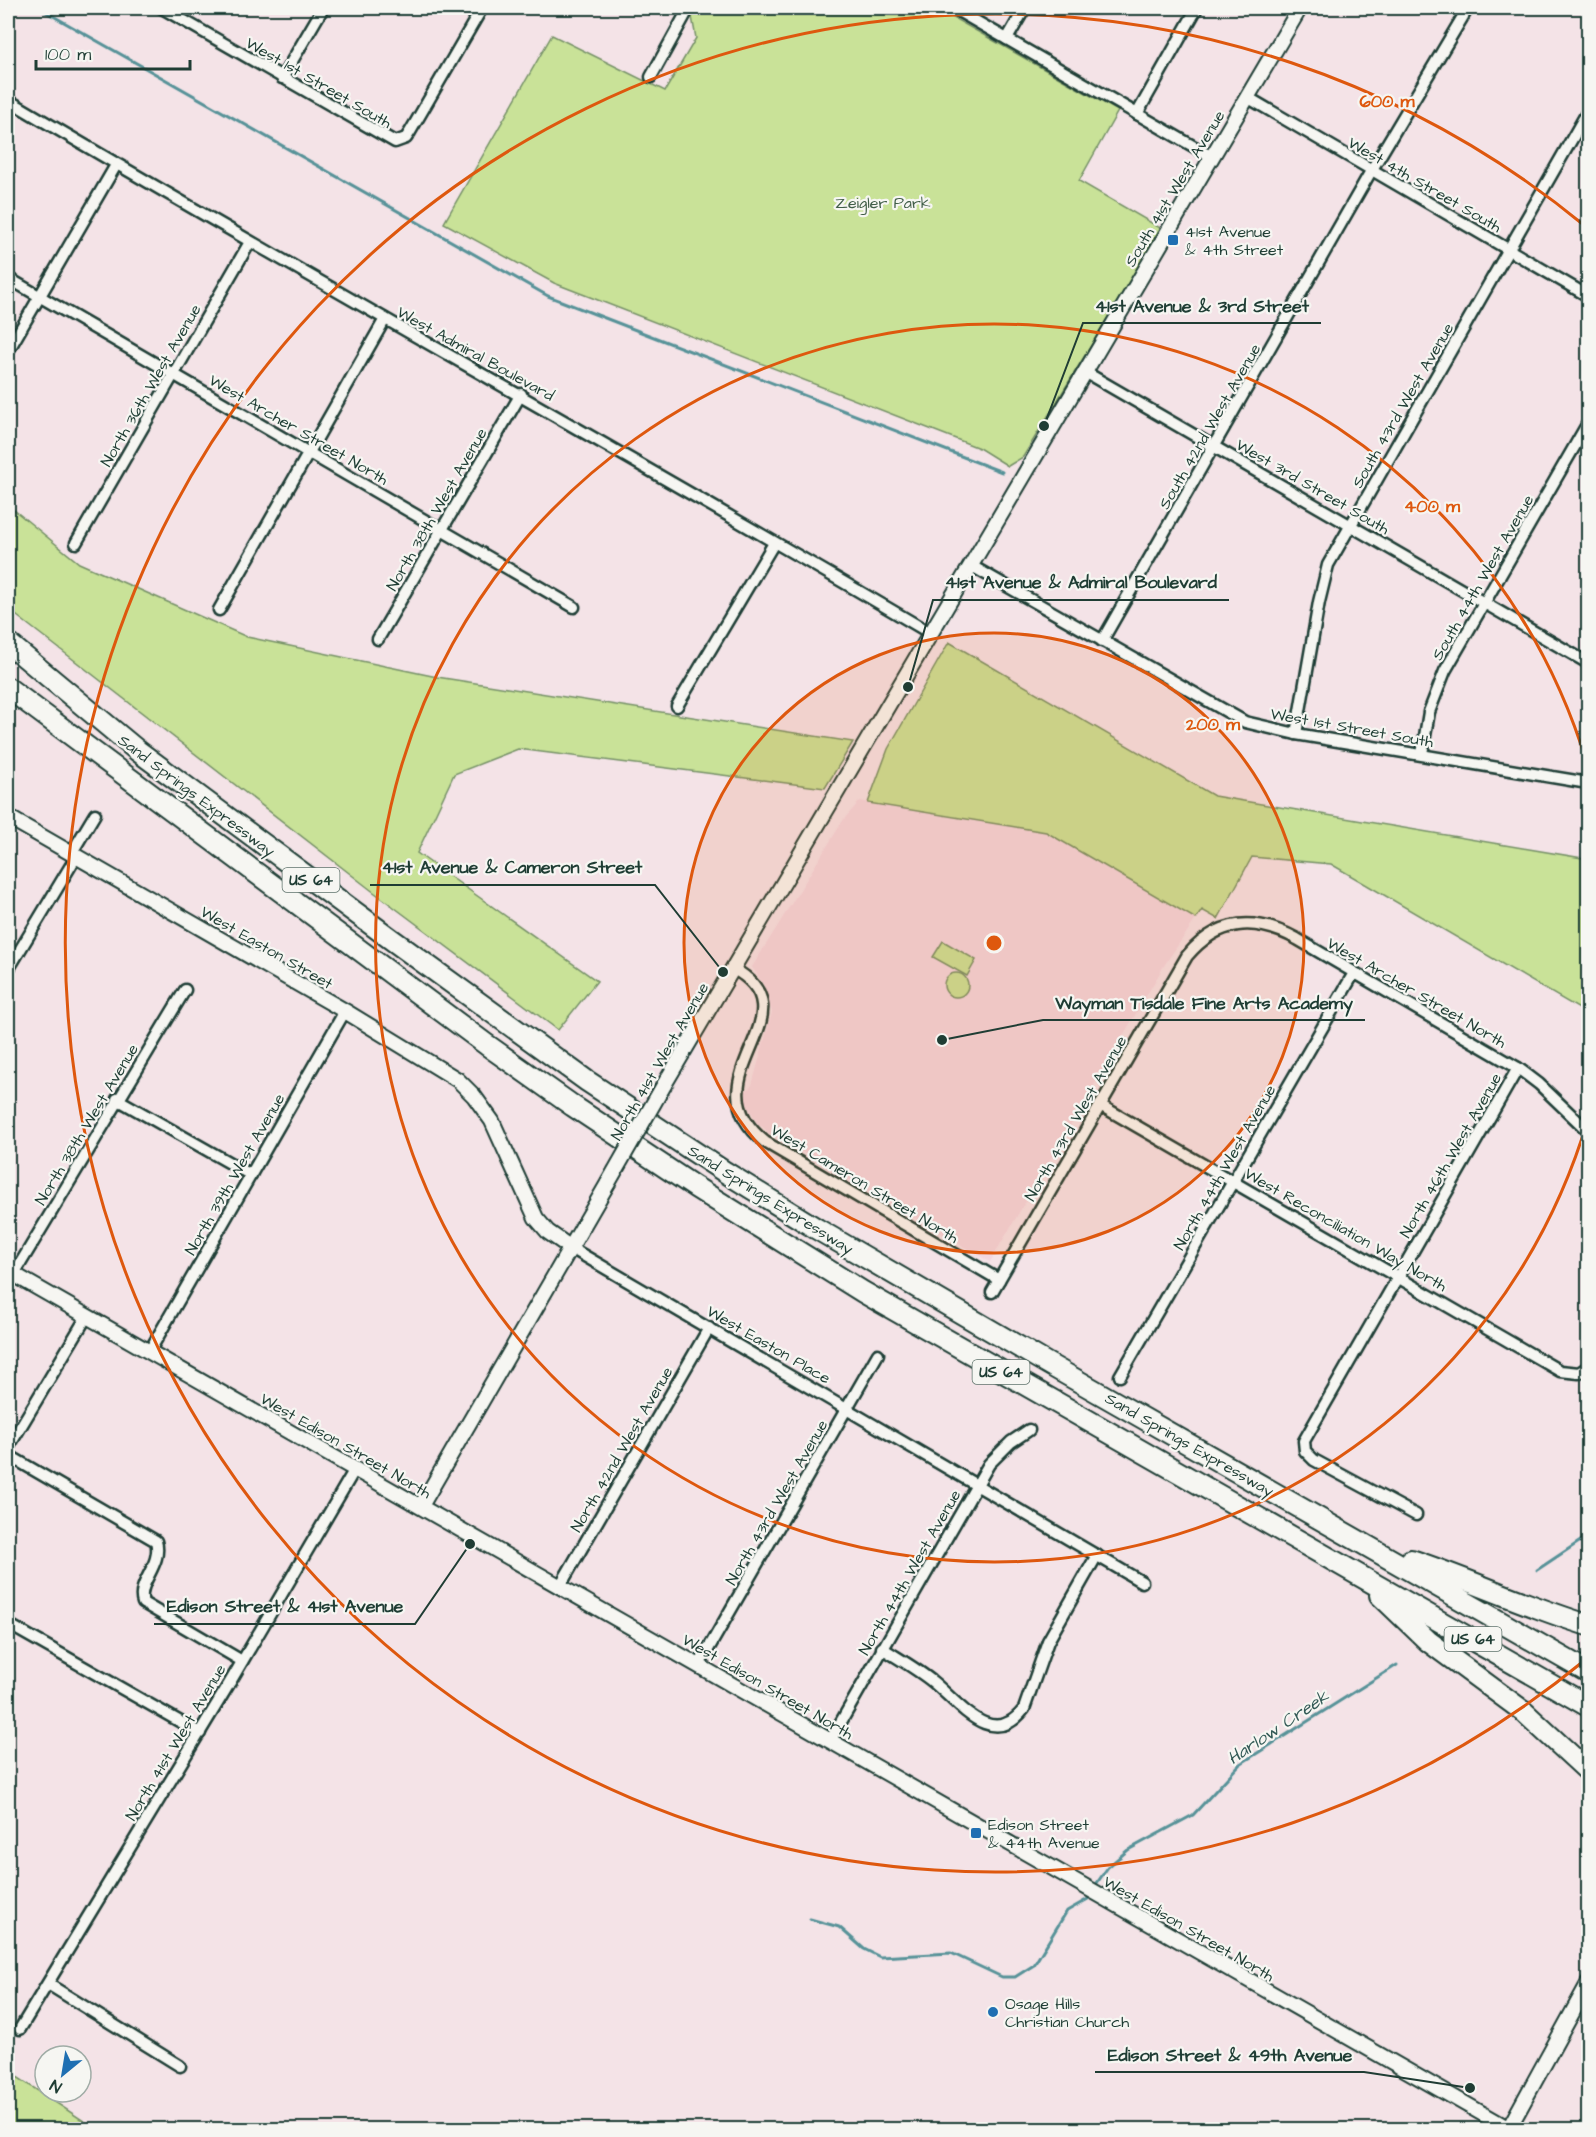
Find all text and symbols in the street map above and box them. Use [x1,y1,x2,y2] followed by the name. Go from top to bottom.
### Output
[241,32,396,134] street label: West 1st Street South
[36,33,190,71] scale bar
[45,42,91,67] text: 100 m
[1359,89,1416,114] text: 600 m
[1119,106,1230,271] street label: South 41st West Avenue
[1344,132,1505,238] street label: West 4th Street South
[835,192,931,215] park label: Zeigler Park
[1185,221,1284,261] place label: 41st Avenue & 4th Street
[1166,233,1180,247] marker: 41st Avenue & 4th Street
[1083,287,1321,323] callout: 41st Avenue & 3rd Street
[1095,294,1310,319] text: 41st Avenue & 3rd Street
[95,300,207,471] street label: North 36th West Avenue
[393,301,558,406] street label: West Admiral Boulevard
[1347,319,1459,492] street label: South 43rd West Avenue
[1153,340,1266,513] street label: South 42nd West Avenue
[205,369,392,490] street label: West Archer Street North
[381,424,493,595] street label: North 38th West Avenue
[1232,434,1393,540] street label: West 3rd Street South
[1426,491,1539,664] street label: South 44th West Avenue
[1404,494,1461,519] text: 400 m
[933,564,1229,600] callout: 41st Avenue & Admiral Boulevard
[945,570,1218,595] text: 41st Avenue & Admiral Boulevard
[1269,703,1435,753] street label: West 1st Street South
[1185,712,1241,737] text: 200 m
[113,729,280,863] street label: Sand Springs Expressway
[370,849,655,885] callout: 41st Avenue & Cameron Street
[382,855,643,880] text: 41st Avenue & Cameron Street
[282,868,340,892] road number: US 64
[196,901,337,995] street label: West Easton Street
[1323,932,1510,1053] street label: West Archer Street North
[984,933,1004,953] centre of rings
[606,978,714,1145] street label: North 41st West Avenue
[1043,984,1365,1020] callout: Wayman Tisdale Fine Arts Academy
[1054,991,1353,1017] text: Wayman Tisdale Fine Arts Academy
[1019,1031,1132,1205] street label: North 43rd West Avenue
[30,1039,144,1209] street label: North 38th West Avenue
[1395,1069,1507,1242] street label: North 46th West Avenue
[1168,1080,1282,1254] street label: North 44th West Avenue
[180,1089,290,1259] street label: North 39th West Avenue
[766,1119,963,1249] street label: West Cameron Street North
[683,1140,858,1261] street label: Sand Springs Expressway
[1240,1163,1451,1298] street label: West Reconciliation Way North
[702,1300,835,1390] street label: West Easton Place
[972,1360,1030,1384] road number: US 64
[565,1362,679,1536] street label: North 42nd West Avenue
[1101,1387,1278,1503] street label: Sand Springs Expressway
[256,1388,435,1504] street label: West Edison Street North
[720,1415,833,1589] street label: North 43rd West Avenue
[853,1485,967,1659] street label: North 44th West Avenue
[154,1588,415,1624] callout: Edison Street & 41st Avenue
[167,1594,404,1619] text: Edison Street & 41st Avenue
[1444,1627,1502,1651] road number: US 64
[678,1629,857,1745] street label: West Edison Street North
[120,1660,232,1825] street label: North 41st West Avenue
[1222,1684,1335,1771] water label: Harlow Creek
[988,1814,1100,1854] place label: Edison Street & 44th Avenue
[969,1826,983,1840] marker: Edison Street & 44th Avenue
[1099,1871,1278,1987] street label: West Edison Street North
[1005,1993,1129,2033] place label: Osage Hills Christian Church
[986,2005,1000,2019] marker: Osage Hills Christian Church
[1095,2036,1364,2072] callout: Edison Street & 49th Avenue
[1108,2043,1352,2068] text: Edison Street & 49th Avenue
[33,2044,93,2104] north arrow
[46,2074,66,2098] text: N

